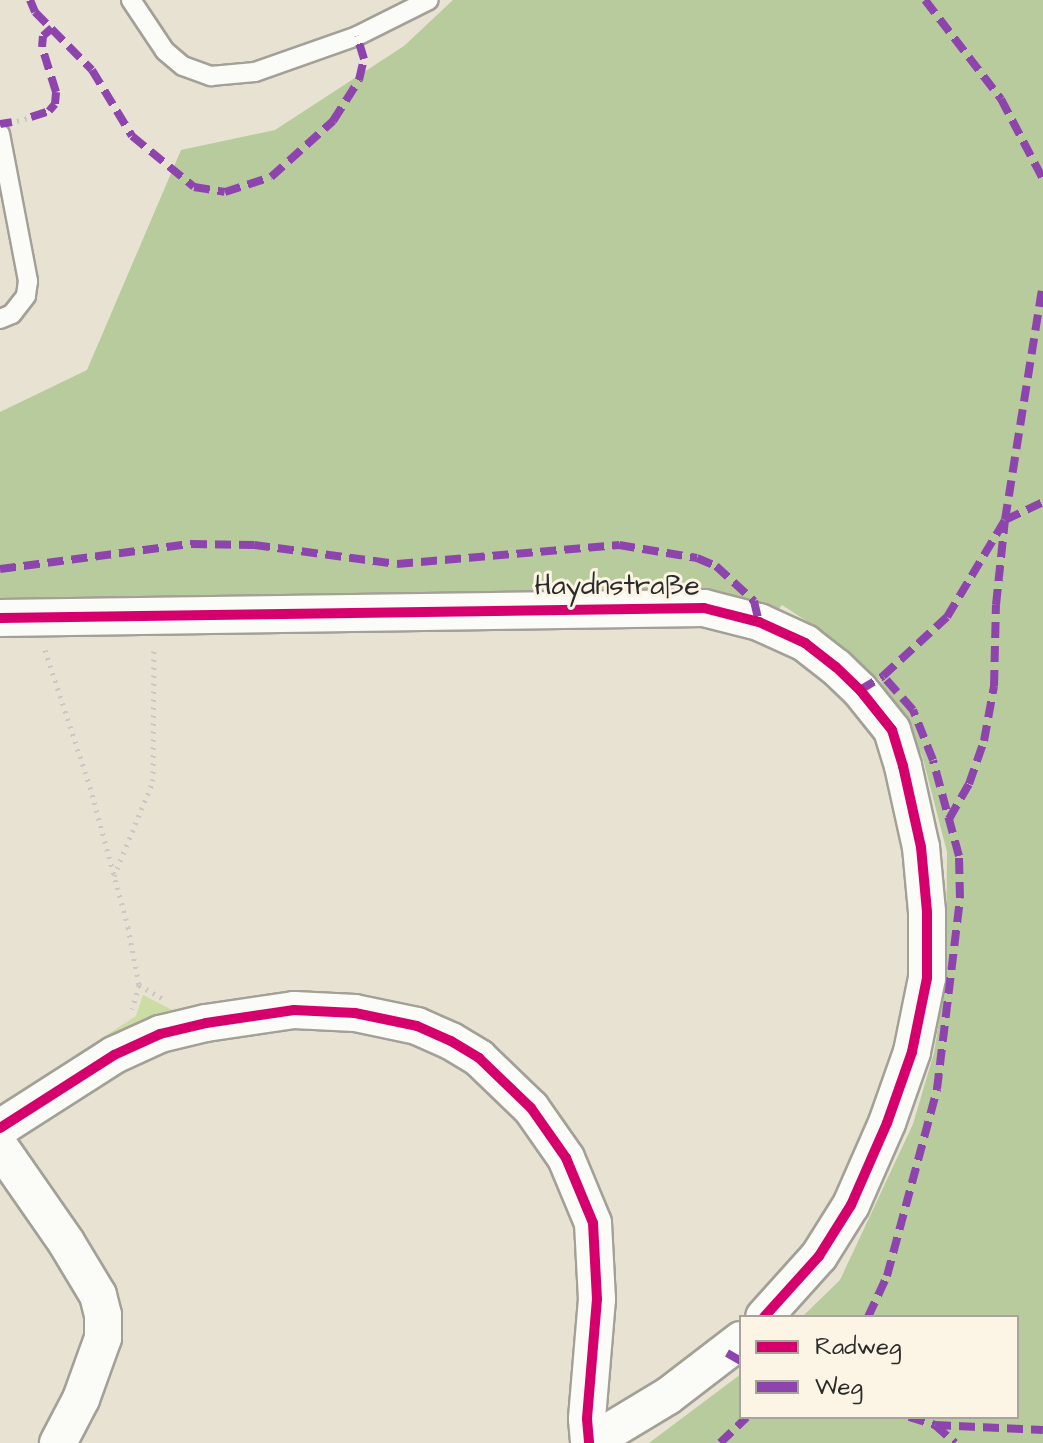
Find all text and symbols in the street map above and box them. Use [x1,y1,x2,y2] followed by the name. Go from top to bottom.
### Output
[534,569,700,603] street label: Haydnstraße
[739,1315,1019,1419] legend
[815,1330,901,1364] text: Radweg
[815,1370,863,1404] text: Weg

